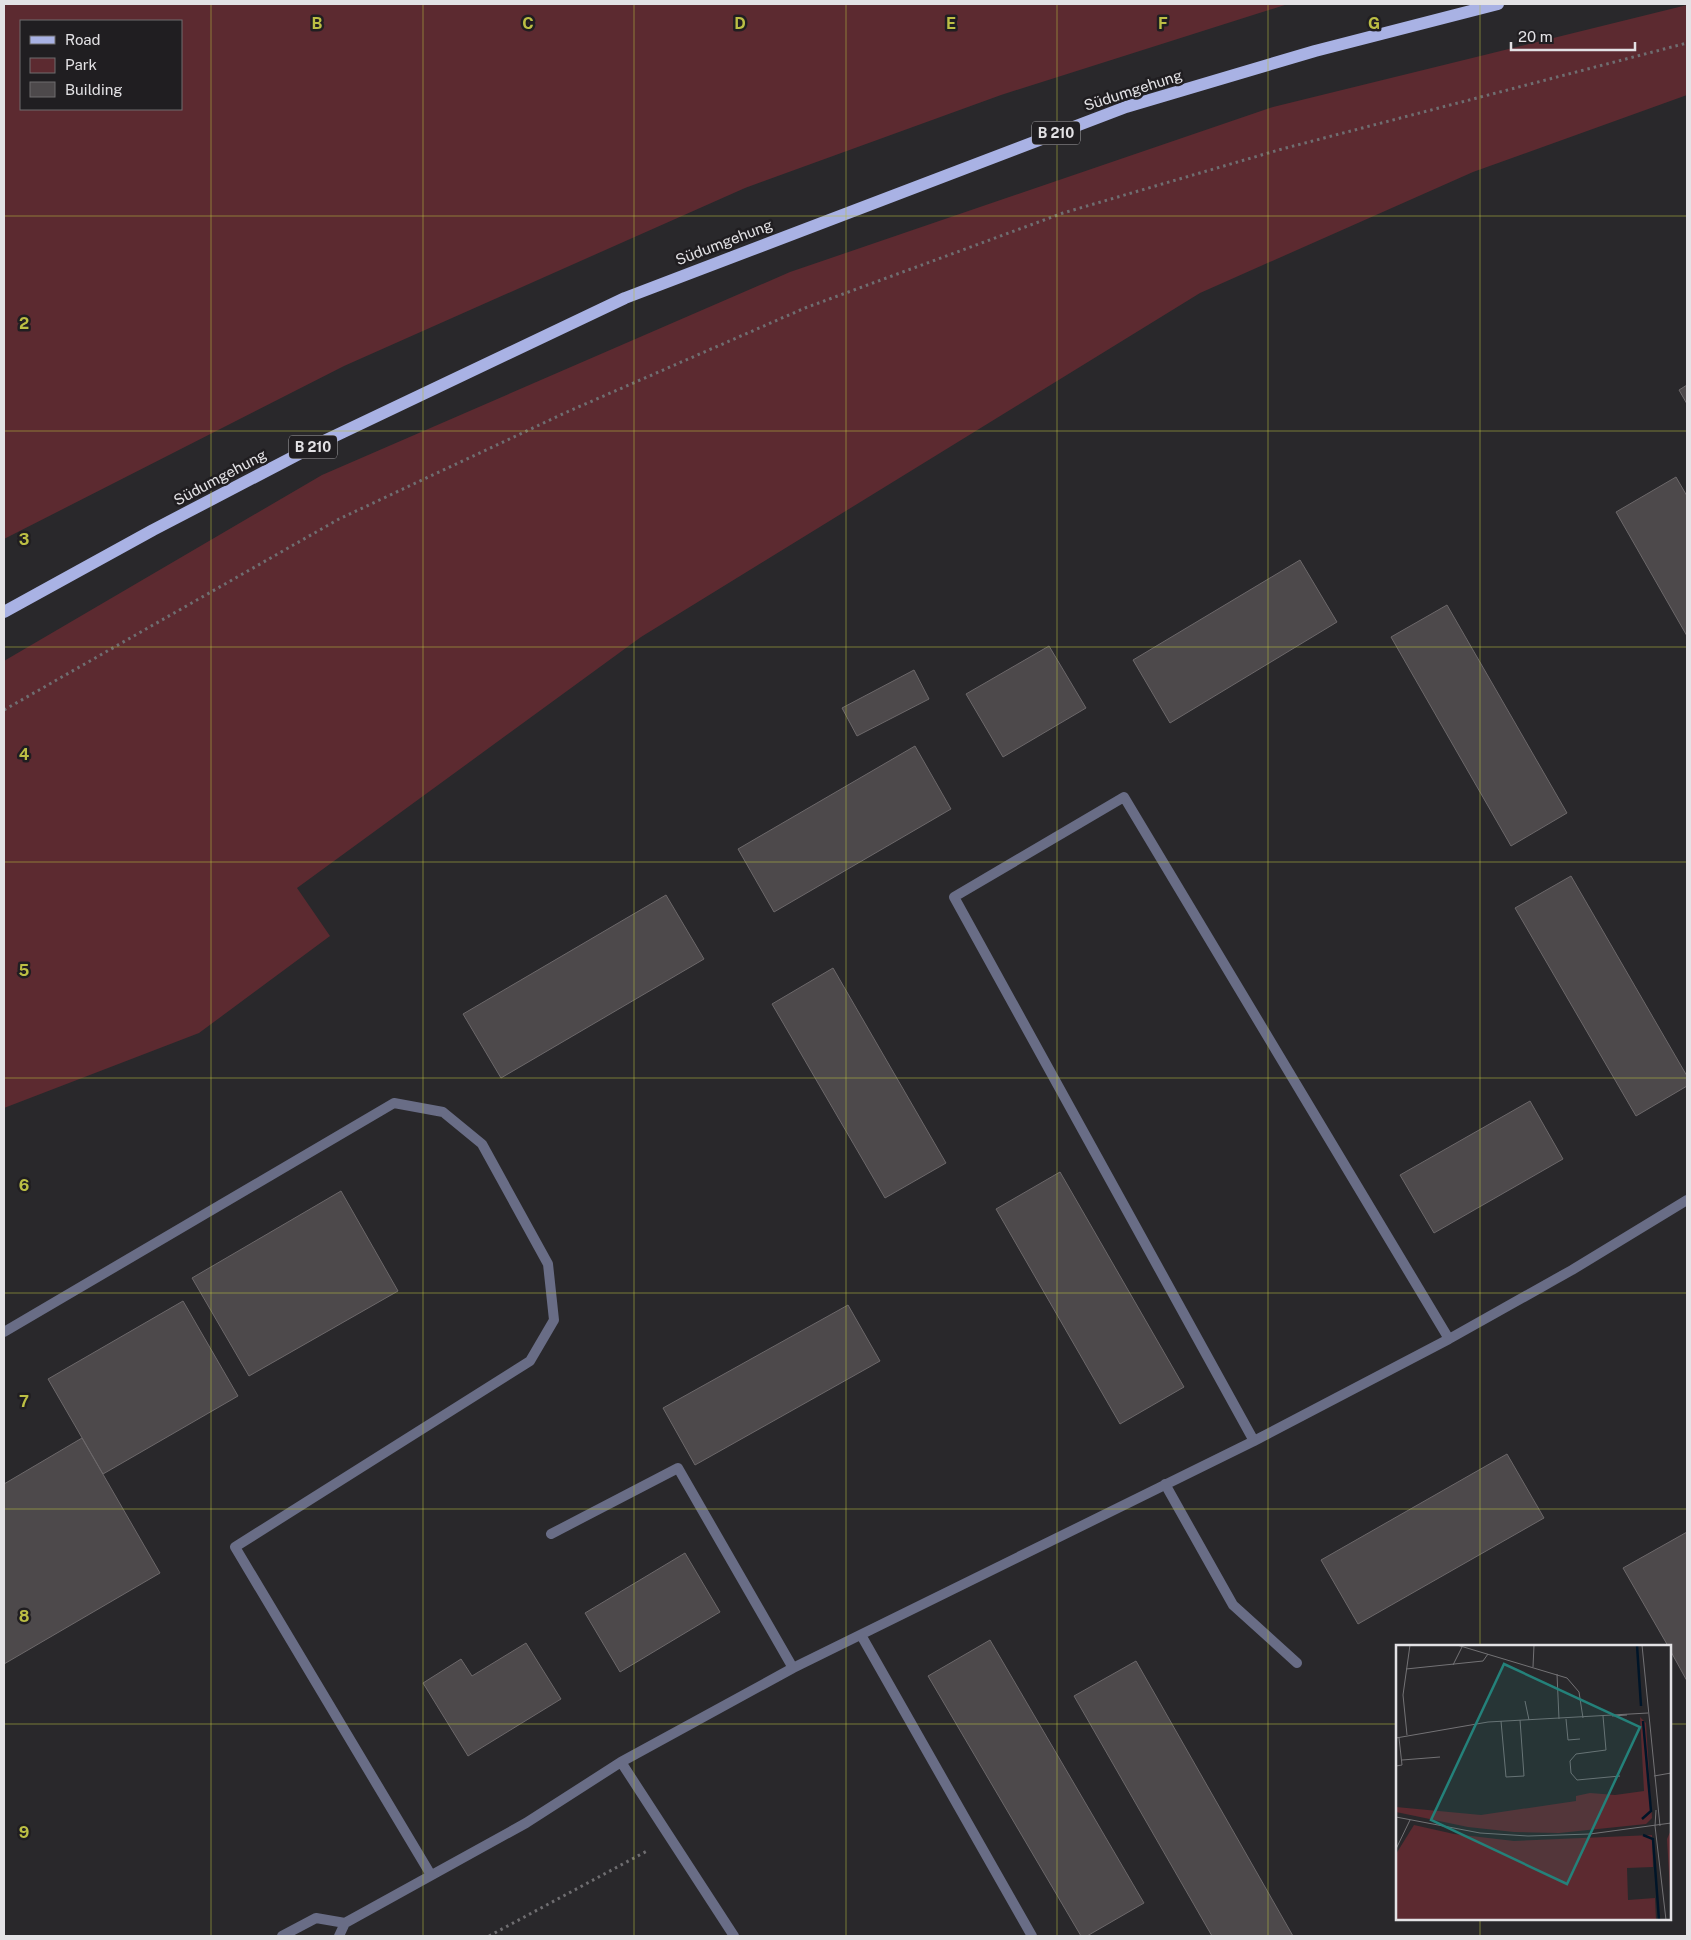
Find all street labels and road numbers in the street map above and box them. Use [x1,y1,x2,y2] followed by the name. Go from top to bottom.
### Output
[1082,66,1184,114] street label: Südumgehung
[1032,122,1080,144] road number: B 210
[673,216,775,268] street label: Südumgehung
[289,436,337,458] road number: B 210
[171,445,269,509] street label: Südumgehung

